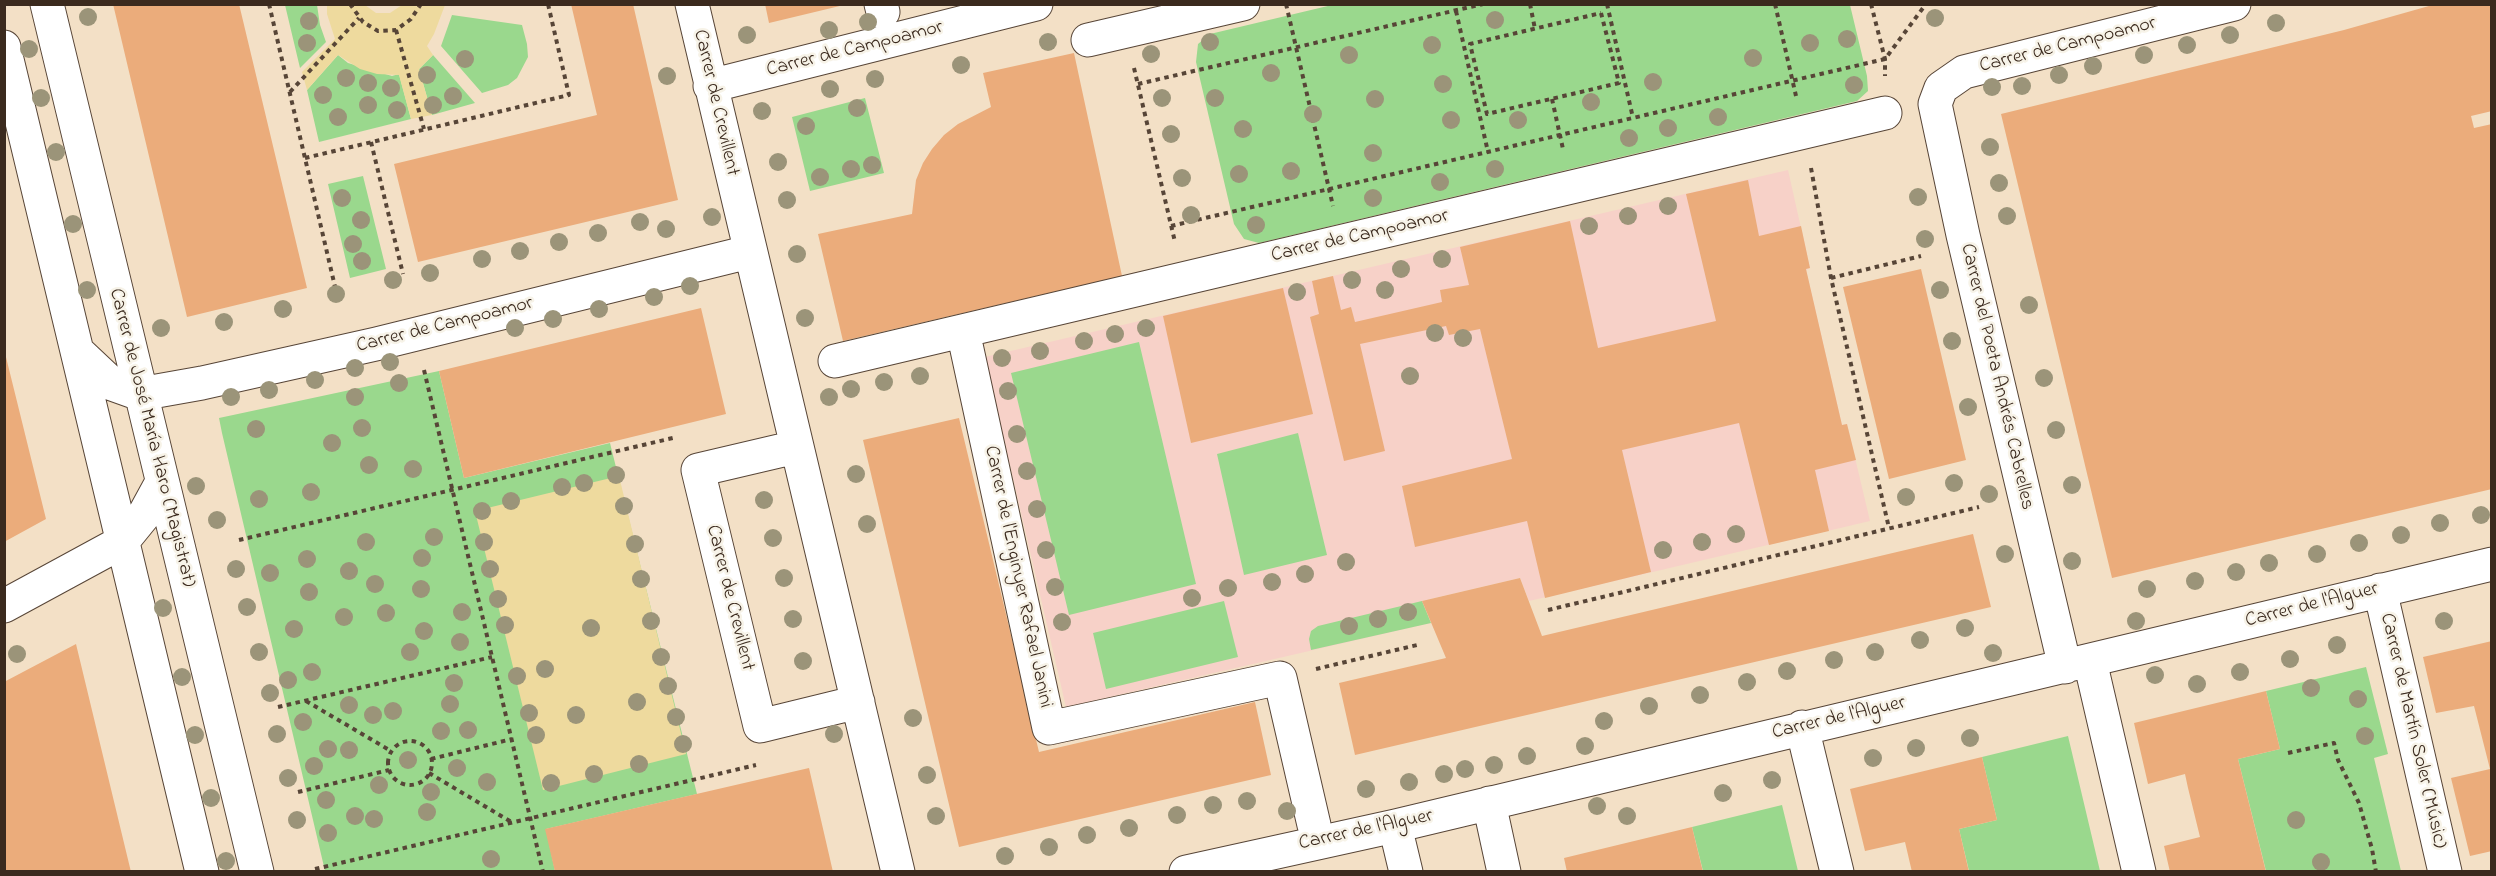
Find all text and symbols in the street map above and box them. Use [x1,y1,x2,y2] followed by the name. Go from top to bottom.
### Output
[1977,12,2159,80] street label: Carrer de Campoamor
[764,16,946,84] street label: Carrer de Campoamor
[687,28,743,178] street label: Carrer de Crevillent
[1269,205,1451,269] street label: Carrer de Campoamor
[1954,242,2038,512] street label: Carrer del Poeta Andrés Cabrelles
[102,286,200,590] street label: Carrer de José María Haro (Magistrat)
[354,292,536,360] street label: Carrer de Campoamor
[977,444,1057,710] street label: Carrer de l'Enginyer Rafael Janini
[699,523,759,673] street label: Carrer de Crevillent
[2243,578,2381,634] street label: Carrer de l'Alguer
[2373,611,2451,851] street label: Carrer de Martín Soler (Músic)
[1770,692,1908,746] street label: Carrer de l'Alguer
[1297,805,1435,857] street label: Carrer de l'Alguer

